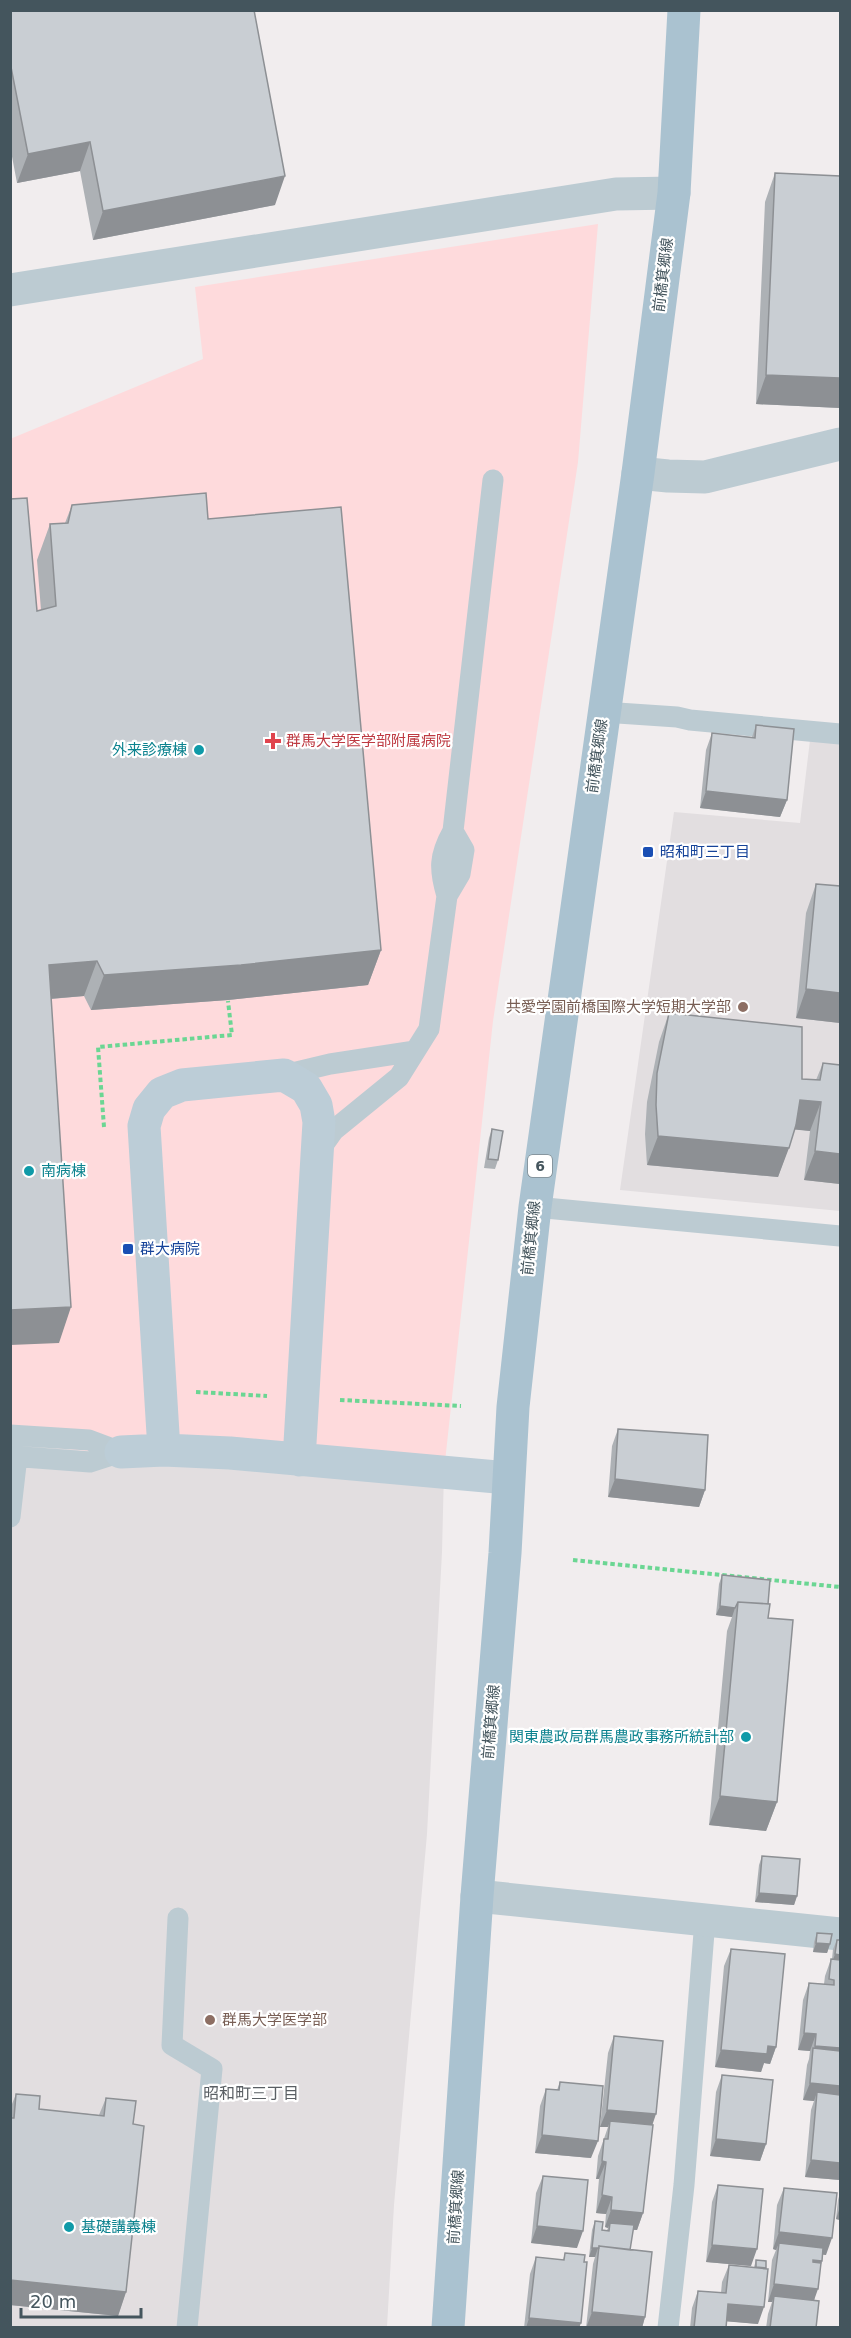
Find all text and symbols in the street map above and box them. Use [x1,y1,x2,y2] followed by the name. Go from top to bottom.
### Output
[649,237,677,313] street label: 前橋箕郷線
[583,718,611,794] street label: 前橋箕郷線
[264,732,282,750] marker: 群馬大学医学部附属病院
[286,732,451,750] place label: 群馬大学医学部附属病院
[112,741,187,759] place label: 外来診療棟
[192,743,206,757] marker: 外来診療棟
[660,843,750,861] place label: 昭和町三丁目
[641,845,655,859] marker: 昭和町三丁目
[506,998,731,1016] place label: 共愛学園前橋国際大学短期大学部
[736,1000,750,1014] marker: 共愛学園前橋国際大学短期大学部
[528,1155,552,1177] road number: 6
[41,1162,86,1180] place label: 南病棟
[22,1164,36,1178] marker: 南病棟
[518,1200,544,1276] street label: 前橋箕郷線
[140,1240,200,1258] place label: 群大病院
[121,1242,135,1256] marker: 群大病院
[479,1684,503,1760] street label: 前橋箕郷線
[509,1728,734,1746] place label: 関東農政局群馬農政事務所統計部
[739,1730,753,1744] marker: 関東農政局群馬農政事務所統計部
[222,2011,327,2029] place label: 群馬大学医学部
[203,2013,217,2027] marker: 群馬大学医学部
[203,2084,299,2103] district label: 昭和町三丁目
[444,2169,468,2245] street label: 前橋箕郷線
[81,2218,156,2236] place label: 基礎講義棟
[62,2220,76,2234] marker: 基礎講義棟
[21,2281,141,2319] scale bar
[30,2291,76,2312] text: 20 m

